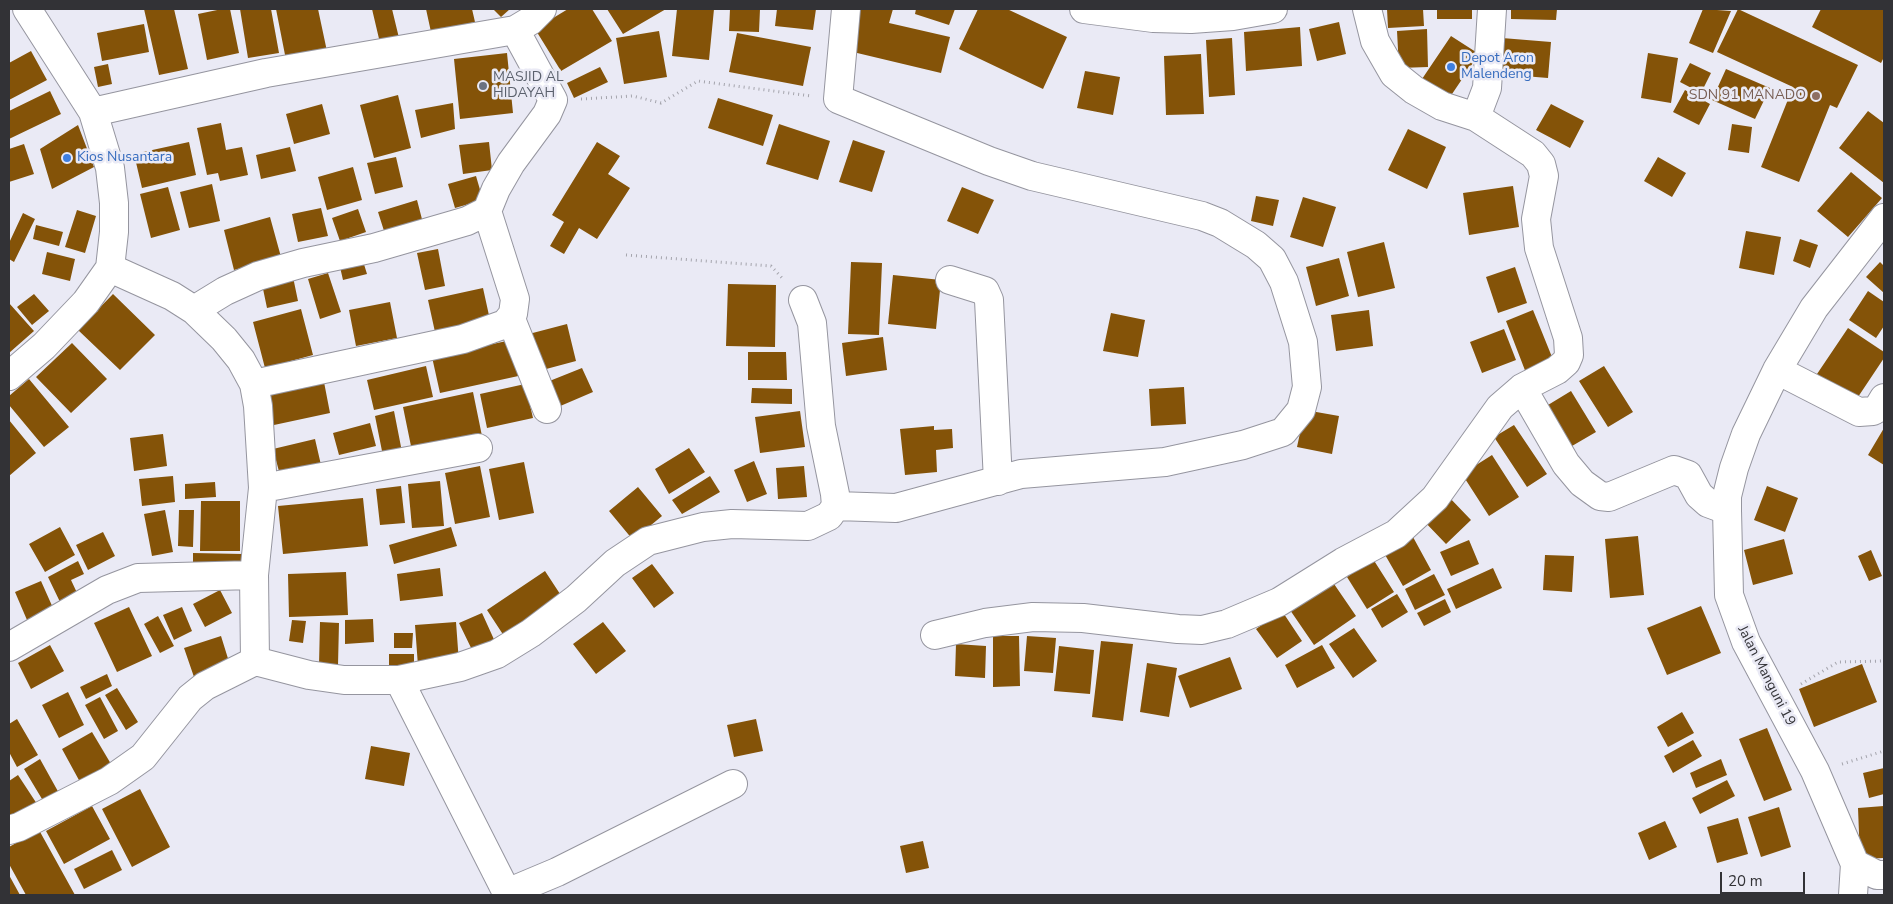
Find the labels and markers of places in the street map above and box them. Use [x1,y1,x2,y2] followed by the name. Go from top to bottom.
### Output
[1461,51,1534,84] place label: Depot Aron Malendeng
[1445,61,1457,73] marker: Depot Aron Malendeng
[493,70,563,102] place label: MASJID AL HIDAYAH
[477,80,489,92] marker: MASJID AL HIDAYAH
[1689,88,1806,104] place label: SDN 91 MANADO
[1810,90,1822,102] marker: SDN 91 MANADO
[77,150,172,166] place label: Kios Nusantara
[61,152,73,164] marker: Kios Nusantara

